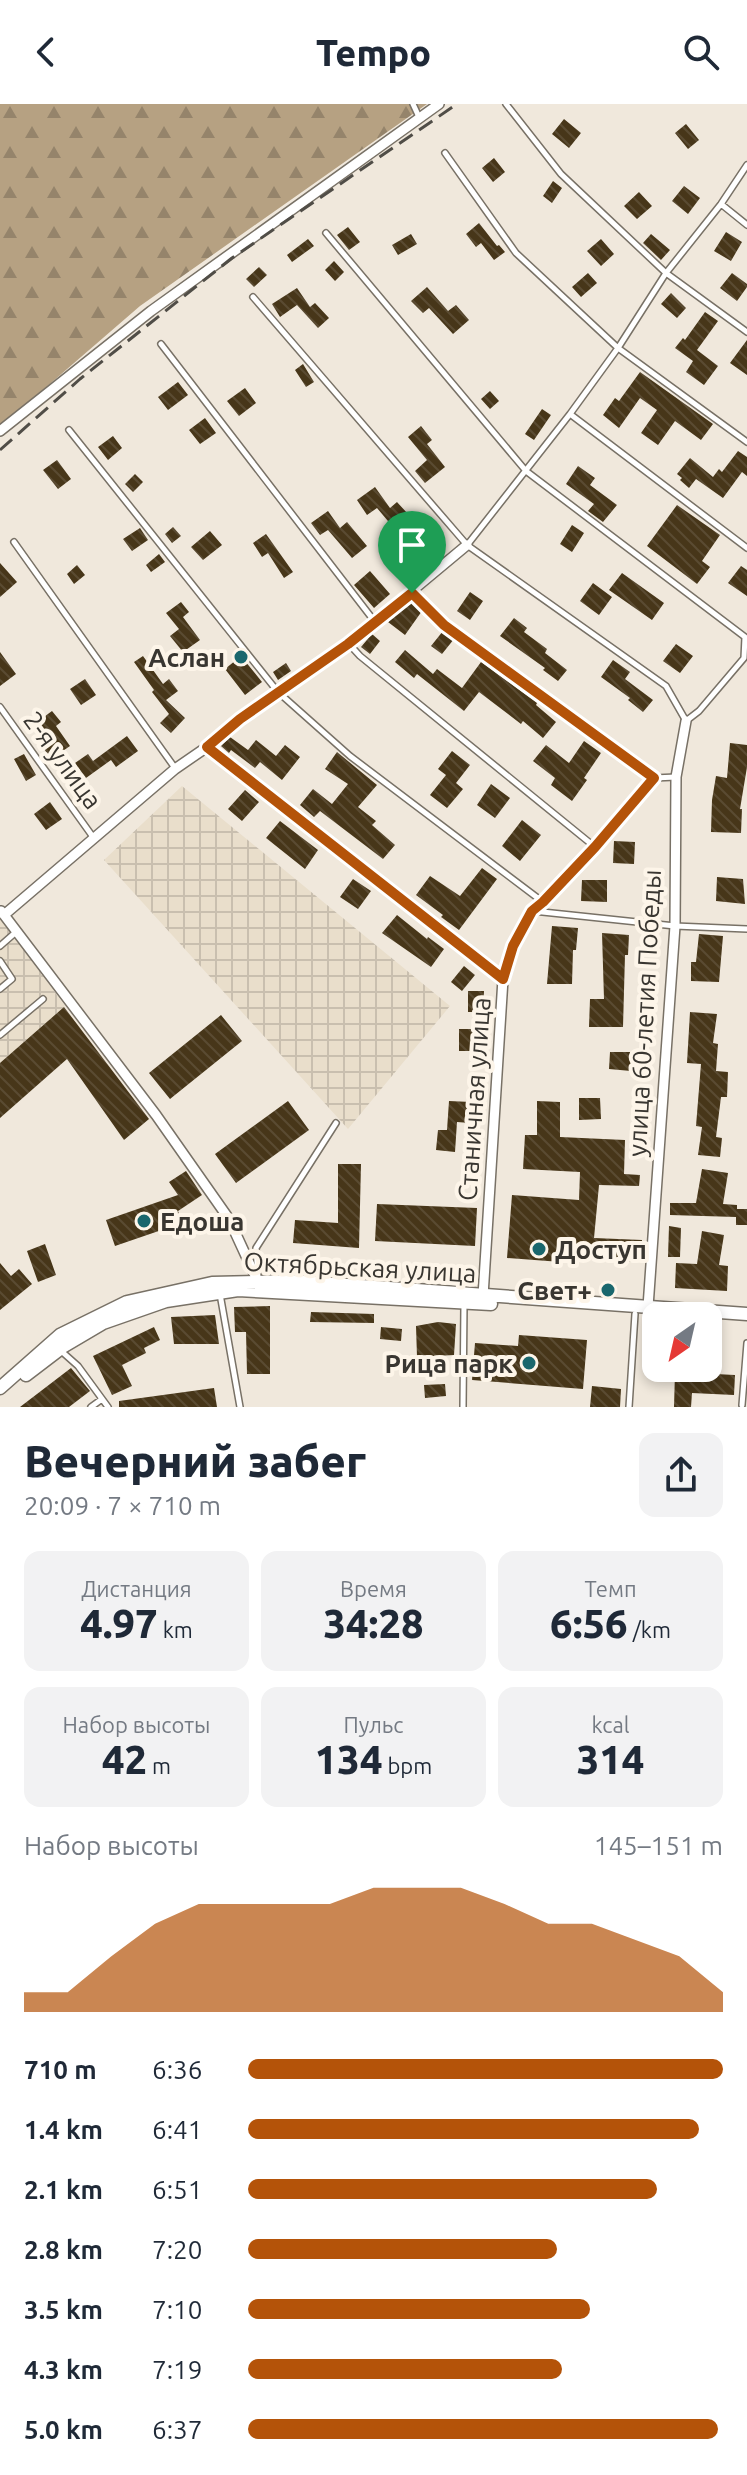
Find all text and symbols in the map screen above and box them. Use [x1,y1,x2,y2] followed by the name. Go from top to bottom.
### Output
[24,30,68,74] icon: back
[679,30,723,74] icon: search
[316,32,431,73] text: Tempo
[378,511,446,593] pin
[390,523,434,567] icon: arrive
[148,643,225,672] place label: Аслан
[232,648,250,666] marker: Аслан
[18,706,108,814] street label: 2-я улица
[622,869,666,1157] street label: улица 60-летия Победы
[452,996,496,1202] street label: Станичная улица
[160,1207,244,1236] place label: Едоша
[135,1212,153,1230] marker: Едоша
[555,1235,647,1264] place label: Доступ
[530,1240,548,1258] marker: Доступ
[243,1246,477,1288] street label: Октябрьская улица
[517,1276,592,1305] place label: Свет+
[599,1281,617,1299] marker: Свет+
[642,1302,722,1382] north arrow
[642,1302,722,1382] map controls
[385,1349,513,1378] place label: Рица парк
[520,1354,538,1372] marker: Рица парк
[639,1433,723,1517] button: share
[24,1436,366,1485] text: Вечерний забег
[24,1491,221,1520] text: 20:09 · 7 × 710 m
[81,1576,192,1601] text: Дистанция
[340,1576,407,1601] text: Время
[584,1576,637,1601] text: Темп
[80,1601,158,1646] text: 4.97
[323,1601,424,1646] text: 34:28
[550,1601,628,1646] text: 6:56
[158,1617,193,1642] text: km
[628,1617,671,1642] text: /km
[63,1712,210,1737] text: Набор высоты
[344,1712,403,1737] text: Пульс
[592,1712,629,1737] text: kcal
[102,1737,147,1782] text: 42
[315,1737,382,1782] text: 134
[577,1737,644,1782] text: 314
[147,1753,171,1778] text: m
[382,1753,432,1778] text: bpm
[24,1831,199,1860] text: Набор высоты
[594,1831,723,1860] text: 145–151 m
[24,2055,97,2084] text: 710 m
[152,2055,202,2084] text: 6:36
[24,2115,103,2144] text: 1.4 km
[152,2115,202,2144] text: 6:41
[24,2175,103,2204] text: 2.1 km
[152,2175,202,2204] text: 6:51
[24,2235,103,2264] text: 2.8 km
[152,2235,202,2264] text: 7:20
[24,2295,103,2324] text: 3.5 km
[152,2295,202,2324] text: 7:10
[24,2355,103,2384] text: 4.3 km
[152,2355,202,2384] text: 7:19
[24,2415,103,2444] text: 5.0 km
[152,2415,202,2444] text: 6:37

